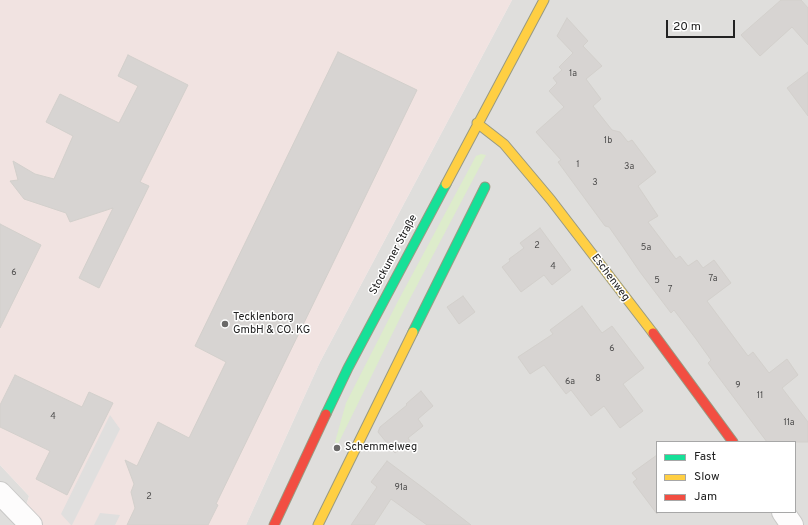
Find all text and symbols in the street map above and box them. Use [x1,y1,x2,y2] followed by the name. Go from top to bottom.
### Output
[668,12,737,38] scale bar
[673,19,701,35] text: 20 m
[569,69,577,79] house number: 1a
[604,136,612,146] house number: 1b
[576,160,580,170] house number: 1
[624,162,634,172] house number: 3a
[592,178,598,188] house number: 3
[367,213,421,297] street label: Stockumer Straße
[534,241,540,251] house number: 2
[641,243,651,253] house number: 5a
[588,252,632,304] street label: Eschenweg
[550,262,556,272] house number: 4
[11,268,17,278] house number: 6
[708,274,718,284] house number: 7a
[654,276,660,286] house number: 5
[668,285,672,295] house number: 7
[233,311,310,337] place label: Tecklenborg GmbH & CO. KG
[220,319,230,329] marker: Tecklenborg GmbH & CO. KG
[609,344,615,354] house number: 6
[595,374,601,384] house number: 8
[565,377,575,387] house number: 6a
[735,381,741,391] house number: 9
[757,391,763,401] house number: 11
[50,412,56,422] house number: 4
[783,418,795,428] house number: 11a
[345,441,417,455] place label: Schemmelweg
[656,441,796,513] legend
[332,443,342,453] marker: Schemmelweg
[694,449,716,465] text: Fast
[694,469,720,485] text: Slow
[394,483,408,493] house number: 91a
[694,489,717,505] text: Jam
[146,492,152,502] house number: 2

